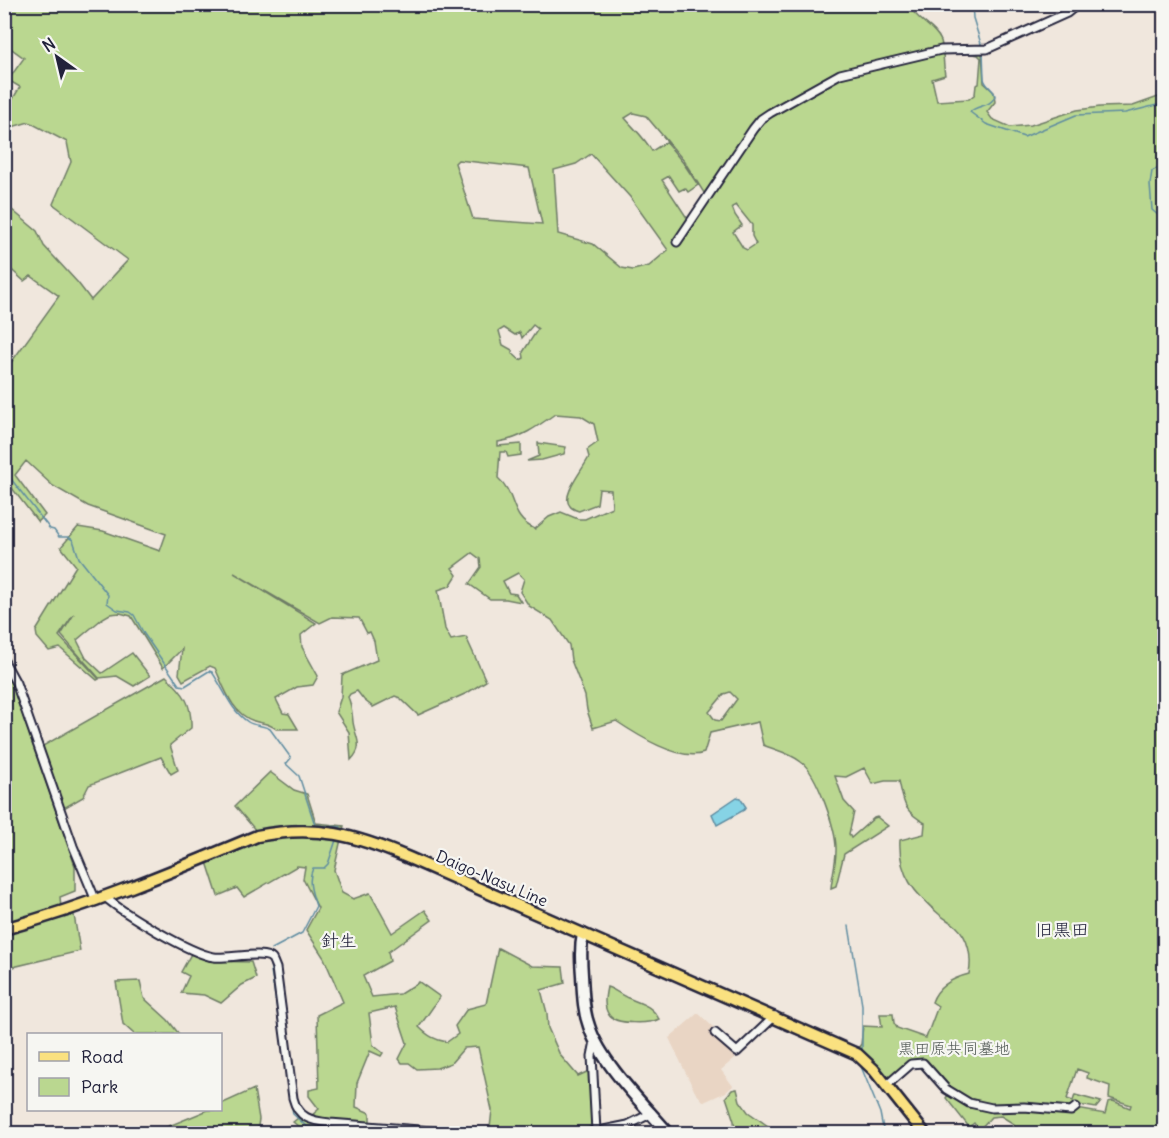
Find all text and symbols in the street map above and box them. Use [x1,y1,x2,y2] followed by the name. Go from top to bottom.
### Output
[27,27,87,87] north arrow
[38,33,59,56] text: N
[433,845,551,911] street label: Daigo-Nasu Line
[1035,918,1089,941] district label: 旧黒田
[321,929,357,952] district label: 針生
[27,1033,222,1111] legend
[898,1038,1010,1058] park label: 黒田原共同墓地
[81,1045,124,1068] text: Road
[81,1075,118,1098] text: Park

